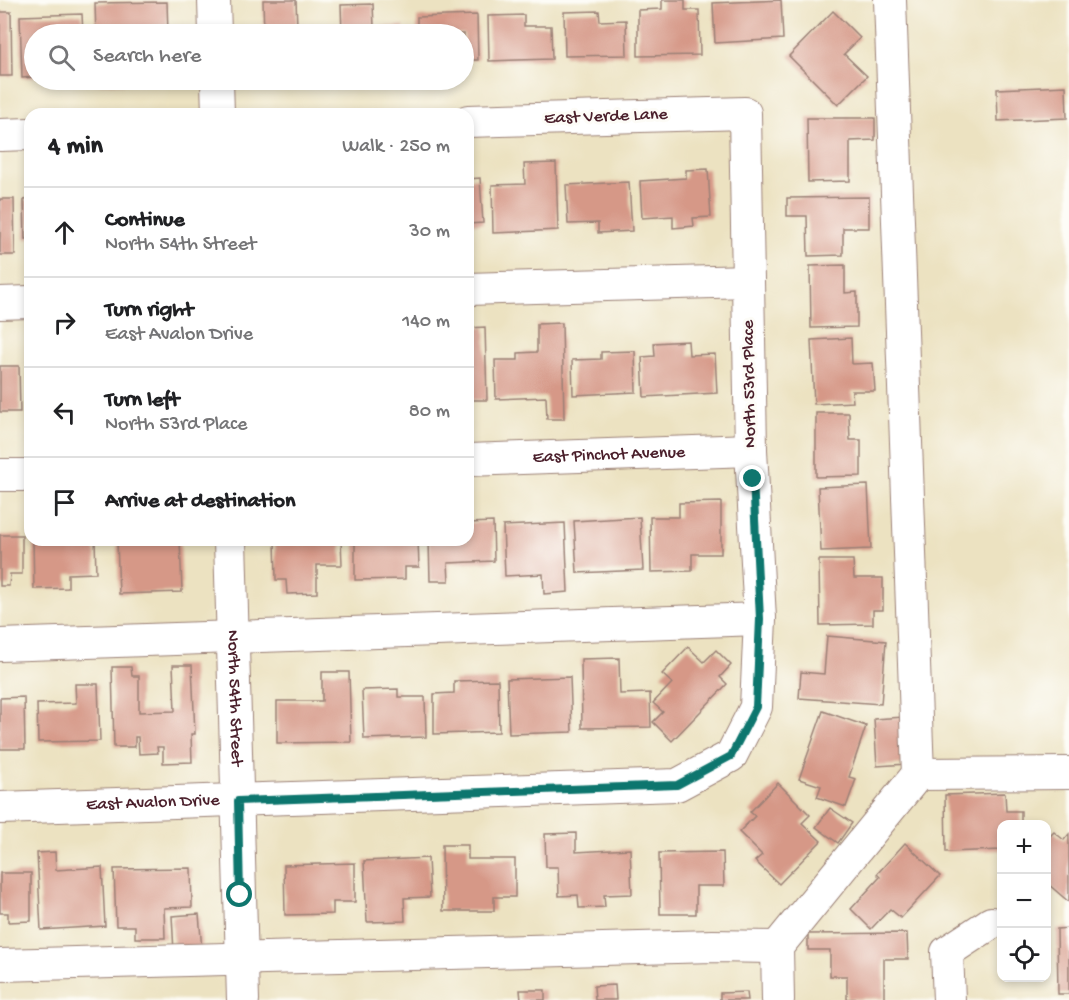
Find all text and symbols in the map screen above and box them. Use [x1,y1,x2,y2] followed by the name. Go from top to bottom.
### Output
[24,24,474,90] search box
[45,41,78,74] icon: search
[93,44,201,70] text: Search here
[544,104,669,130] street label: East Verde Lane
[48,132,103,163] text: 4 min
[342,136,450,159] text: Walk · 250 m
[105,208,185,234] text: Continue
[48,216,81,249] icon: ahead
[409,221,450,244] text: 30 m
[105,234,256,257] text: North 54th Street
[105,298,193,324] text: Turn right
[48,306,81,339] icon: right
[402,311,450,334] text: 140 m
[738,319,762,448] street label: North 53rd Place
[105,324,253,347] text: East Avalon Drive
[105,388,179,414] text: Turn left
[48,396,81,429] icon: left
[409,401,450,424] text: 80 m
[105,414,247,437] text: North 53rd Place
[532,442,686,468] street label: East Pinchot Avenue
[739,465,765,491] route end
[48,486,81,519] icon: arrive
[105,489,295,515] text: Arrive at destination
[222,630,247,768] street label: North 54th Street
[86,790,221,816] street label: East Avalon Drive
[997,820,1051,982] map controls
[997,820,1051,874] button: +
[997,874,1051,928] button: −
[226,881,252,907] route start
[997,928,1051,982] button: locate

